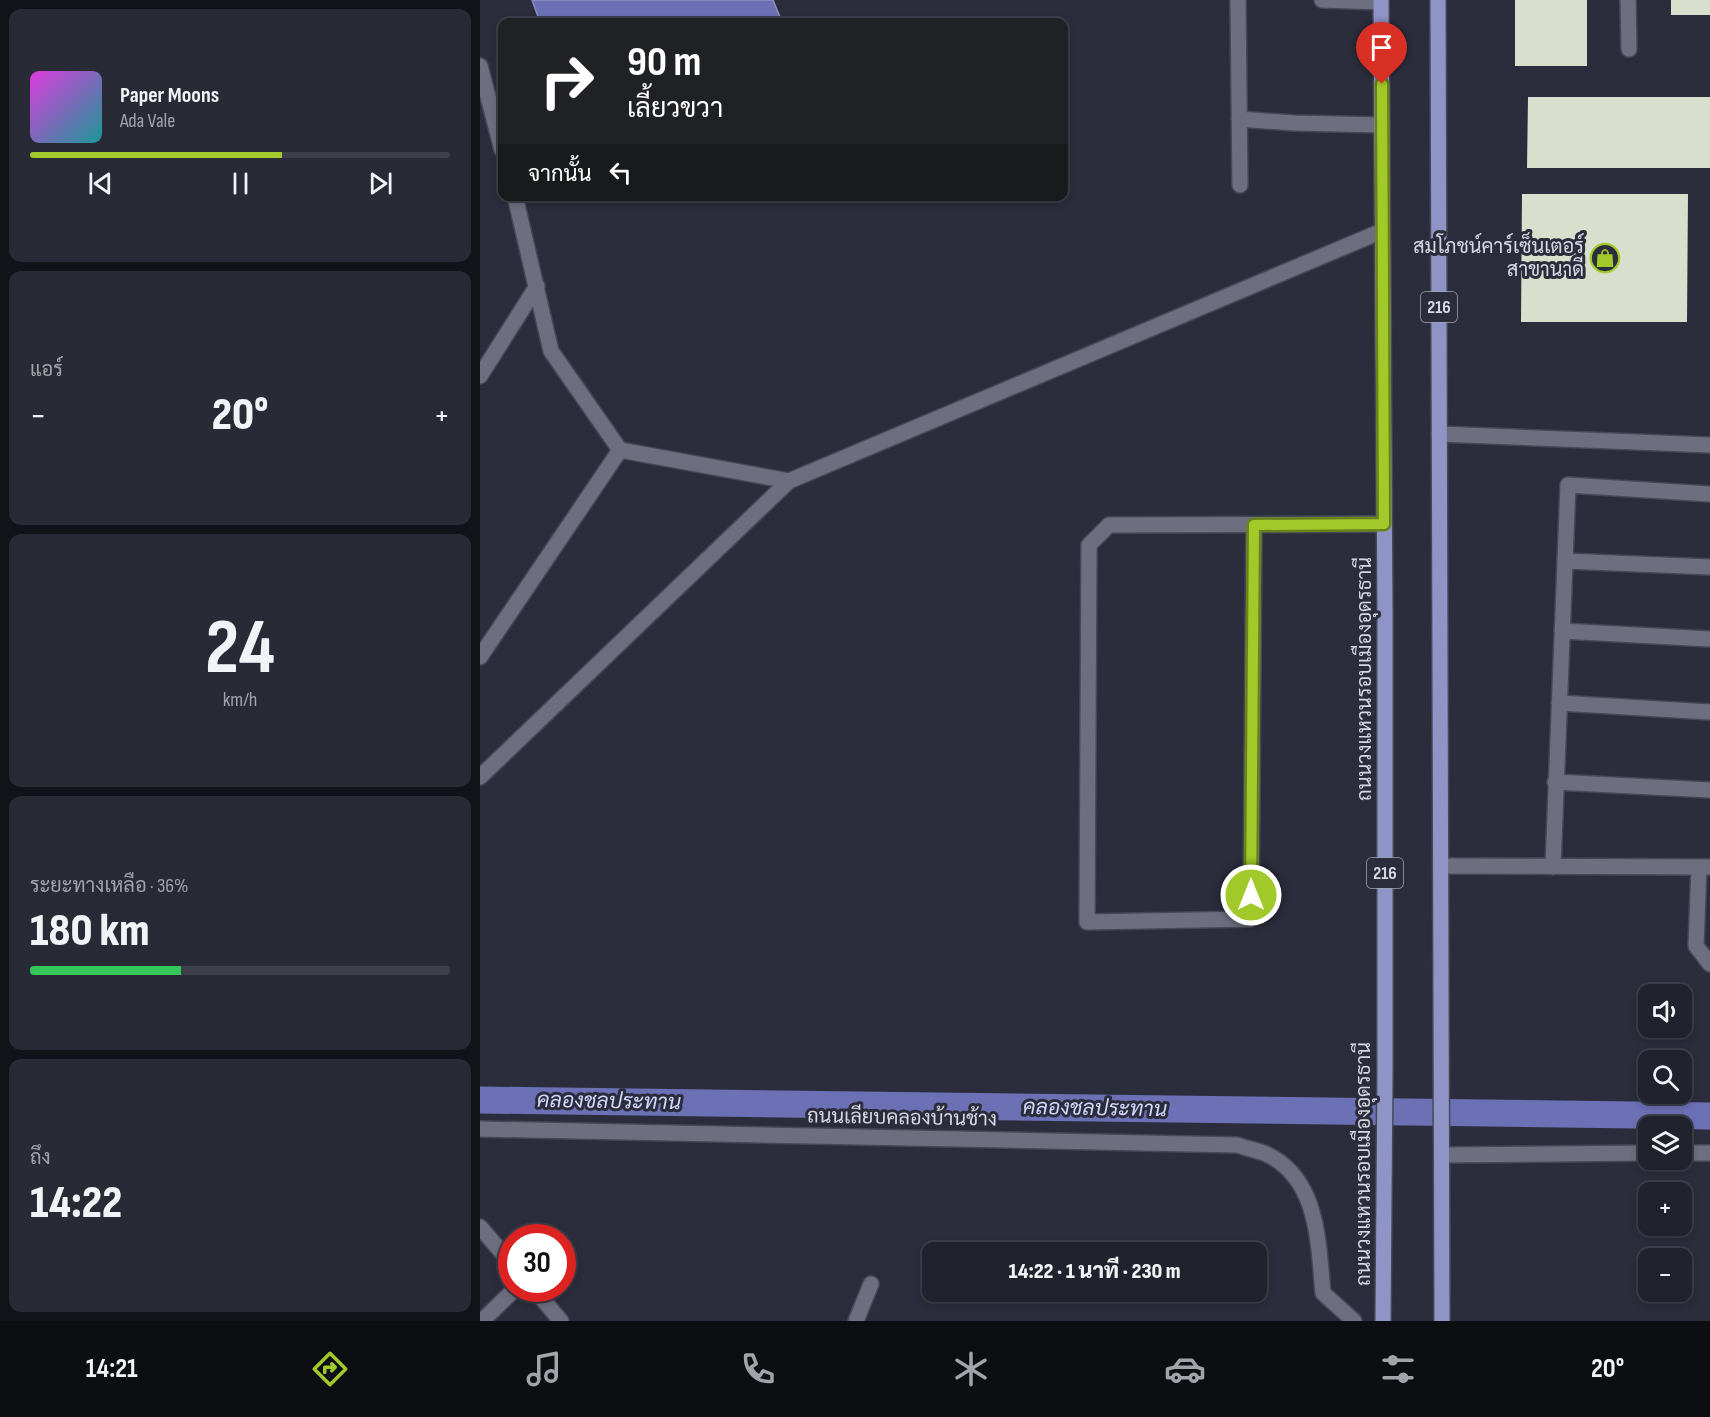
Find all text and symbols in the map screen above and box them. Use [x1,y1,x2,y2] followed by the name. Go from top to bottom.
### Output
[1356,22,1407,84] pin
[1365,31,1398,64] icon: arrive
[627,37,701,88] text: 90 m
[528,42,606,120] icon: right
[120,82,219,109] text: Paper Moons
[627,93,723,125] text: เลี้ยวขวา
[120,109,175,133] text: Ada Vale
[604,156,637,189] icon: left
[528,161,592,188] text: จากนั้น
[84,167,117,200] icon: previous
[224,167,257,200] icon: pause
[364,167,397,200] icon: next
[1413,231,1584,282] place label: สมโภชน์คาร์เซ็นเตอร์ สาขานาดี
[1589,242,1621,274] shop icon: สมโภชน์คาร์เซ็นเตอร์ สาขานาดี
[1421,292,1457,322] road number: 216
[30,358,63,382] text: แอร์
[212,388,268,443] text: 20°
[30,396,46,436] text: −
[434,396,450,436] text: +
[1350,557,1378,801] street label: ถนนวงแหวนรอบเมืองอุดรธานี
[205,602,275,695] text: 24
[223,688,257,712] text: km/h
[1367,858,1403,888] road number: 216
[1219,863,1283,927] position arrow
[30,874,189,898] text: ระยะทางเหลือ · 36%
[30,904,150,959] text: 180 km
[1638,984,1692,1302] map controls
[1638,984,1692,1038] button: sound
[1349,1042,1377,1286] street label: ถนนวงแหวนรอบเมืองอุดรธานี
[1638,1050,1692,1104] button: search
[537,1088,682,1115] water label: คลองชลประทาน
[1023,1095,1168,1122] water label: คลองชลประทาน
[807,1102,997,1132] street label: ถนนเลียบคลองบ้านช้าง
[1638,1116,1692,1170] button: layers
[30,1146,51,1170] text: ถึง
[30,1176,122,1231] text: 14:22
[1638,1182,1692,1236] button: +
[498,1224,576,1302] speed limit sign: 30
[1638,1248,1692,1302] button: −
[1008,1258,1181,1285] text: 14:22 · 1 นาที · 230 m
[309,1348,351,1390] icon: directions
[523,1348,565,1390] icon: music
[737,1348,779,1390] icon: phone
[950,1348,992,1390] icon: climate
[1164,1348,1206,1390] icon: car
[1377,1348,1419,1390] icon: filters
[86,1353,138,1385] text: 14:21
[1591,1353,1624,1385] text: 20°

